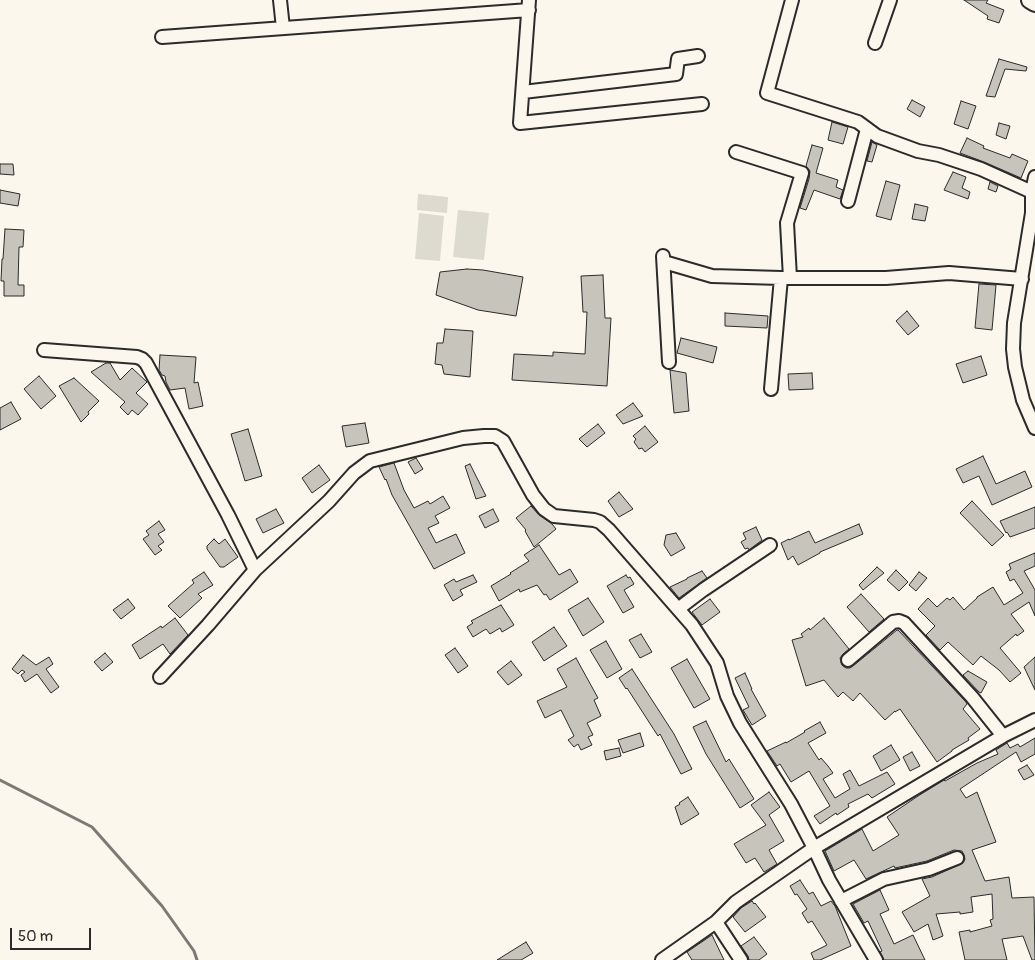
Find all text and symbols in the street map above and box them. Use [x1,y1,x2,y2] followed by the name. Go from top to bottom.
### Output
[12,918,94,950] scale bar
[18,927,53,946] text: 50 m

